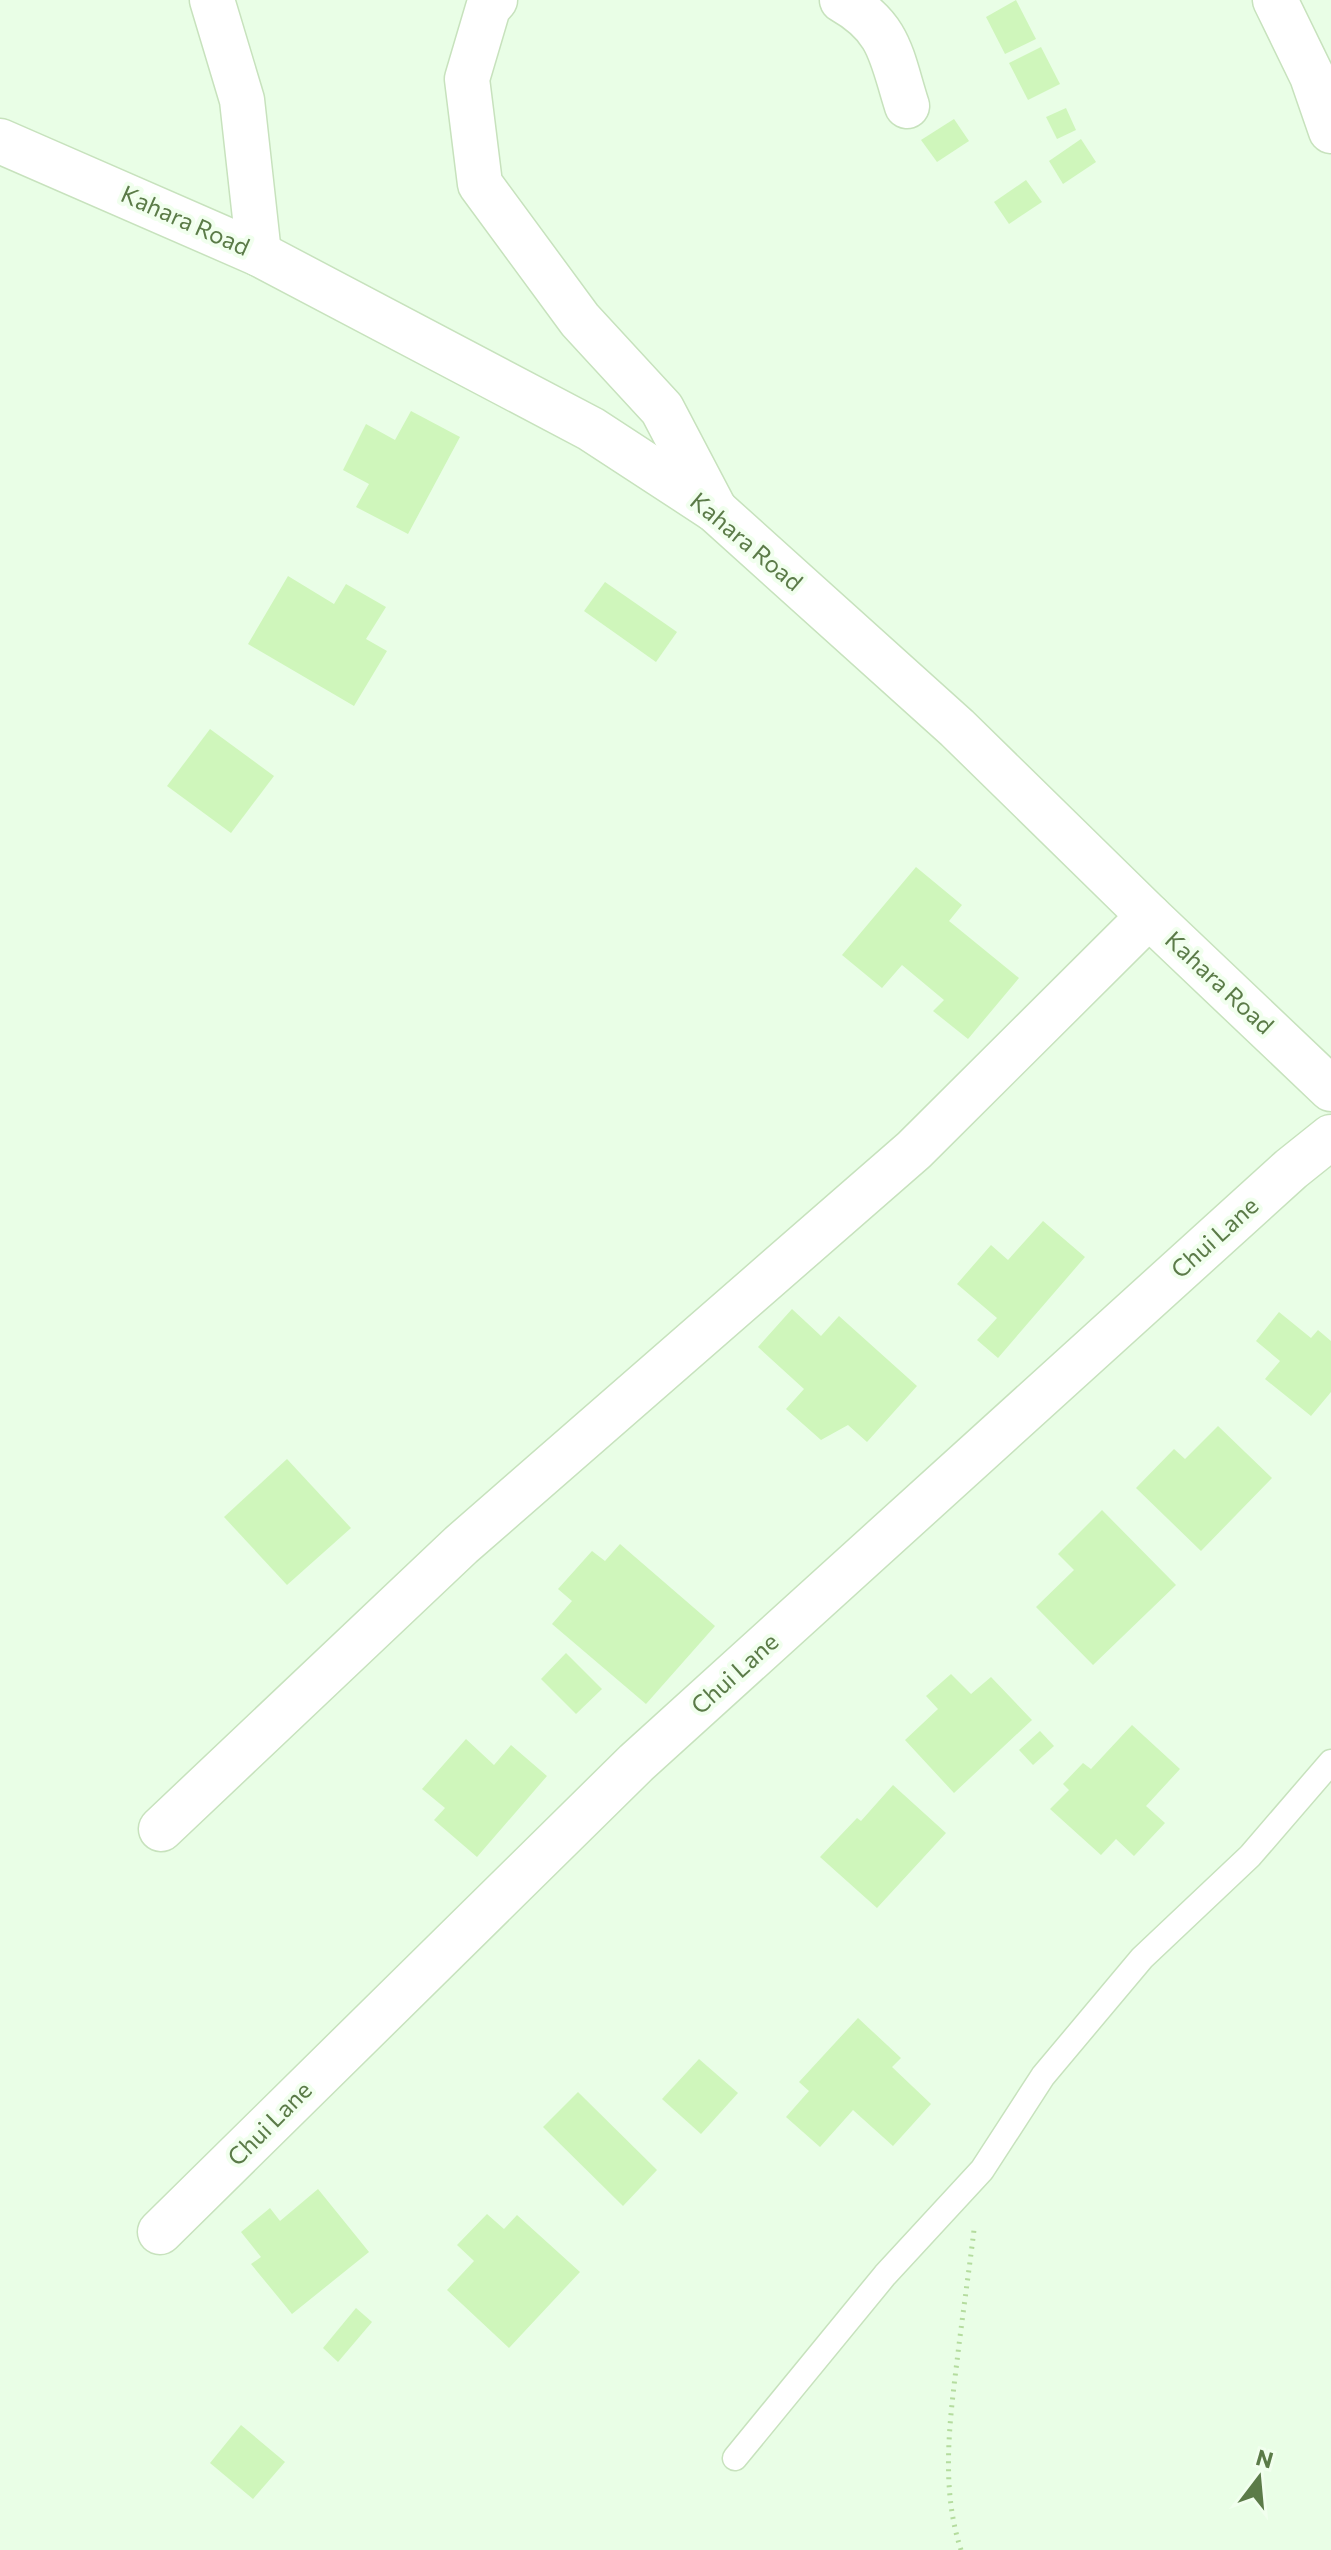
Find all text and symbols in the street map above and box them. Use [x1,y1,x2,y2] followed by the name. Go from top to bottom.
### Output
[117,178,254,261] street label: Kahara Road
[685,486,809,596] street label: Kahara Road
[1160,924,1280,1039] street label: Kahara Road
[1165,1190,1263,1283] street label: Chui Lane
[685,1626,783,1719] street label: Chui Lane
[221,2075,317,2171] street label: Chui Lane
[1219,2438,1299,2518] north arrow
[1253,2443,1276,2474] text: N

